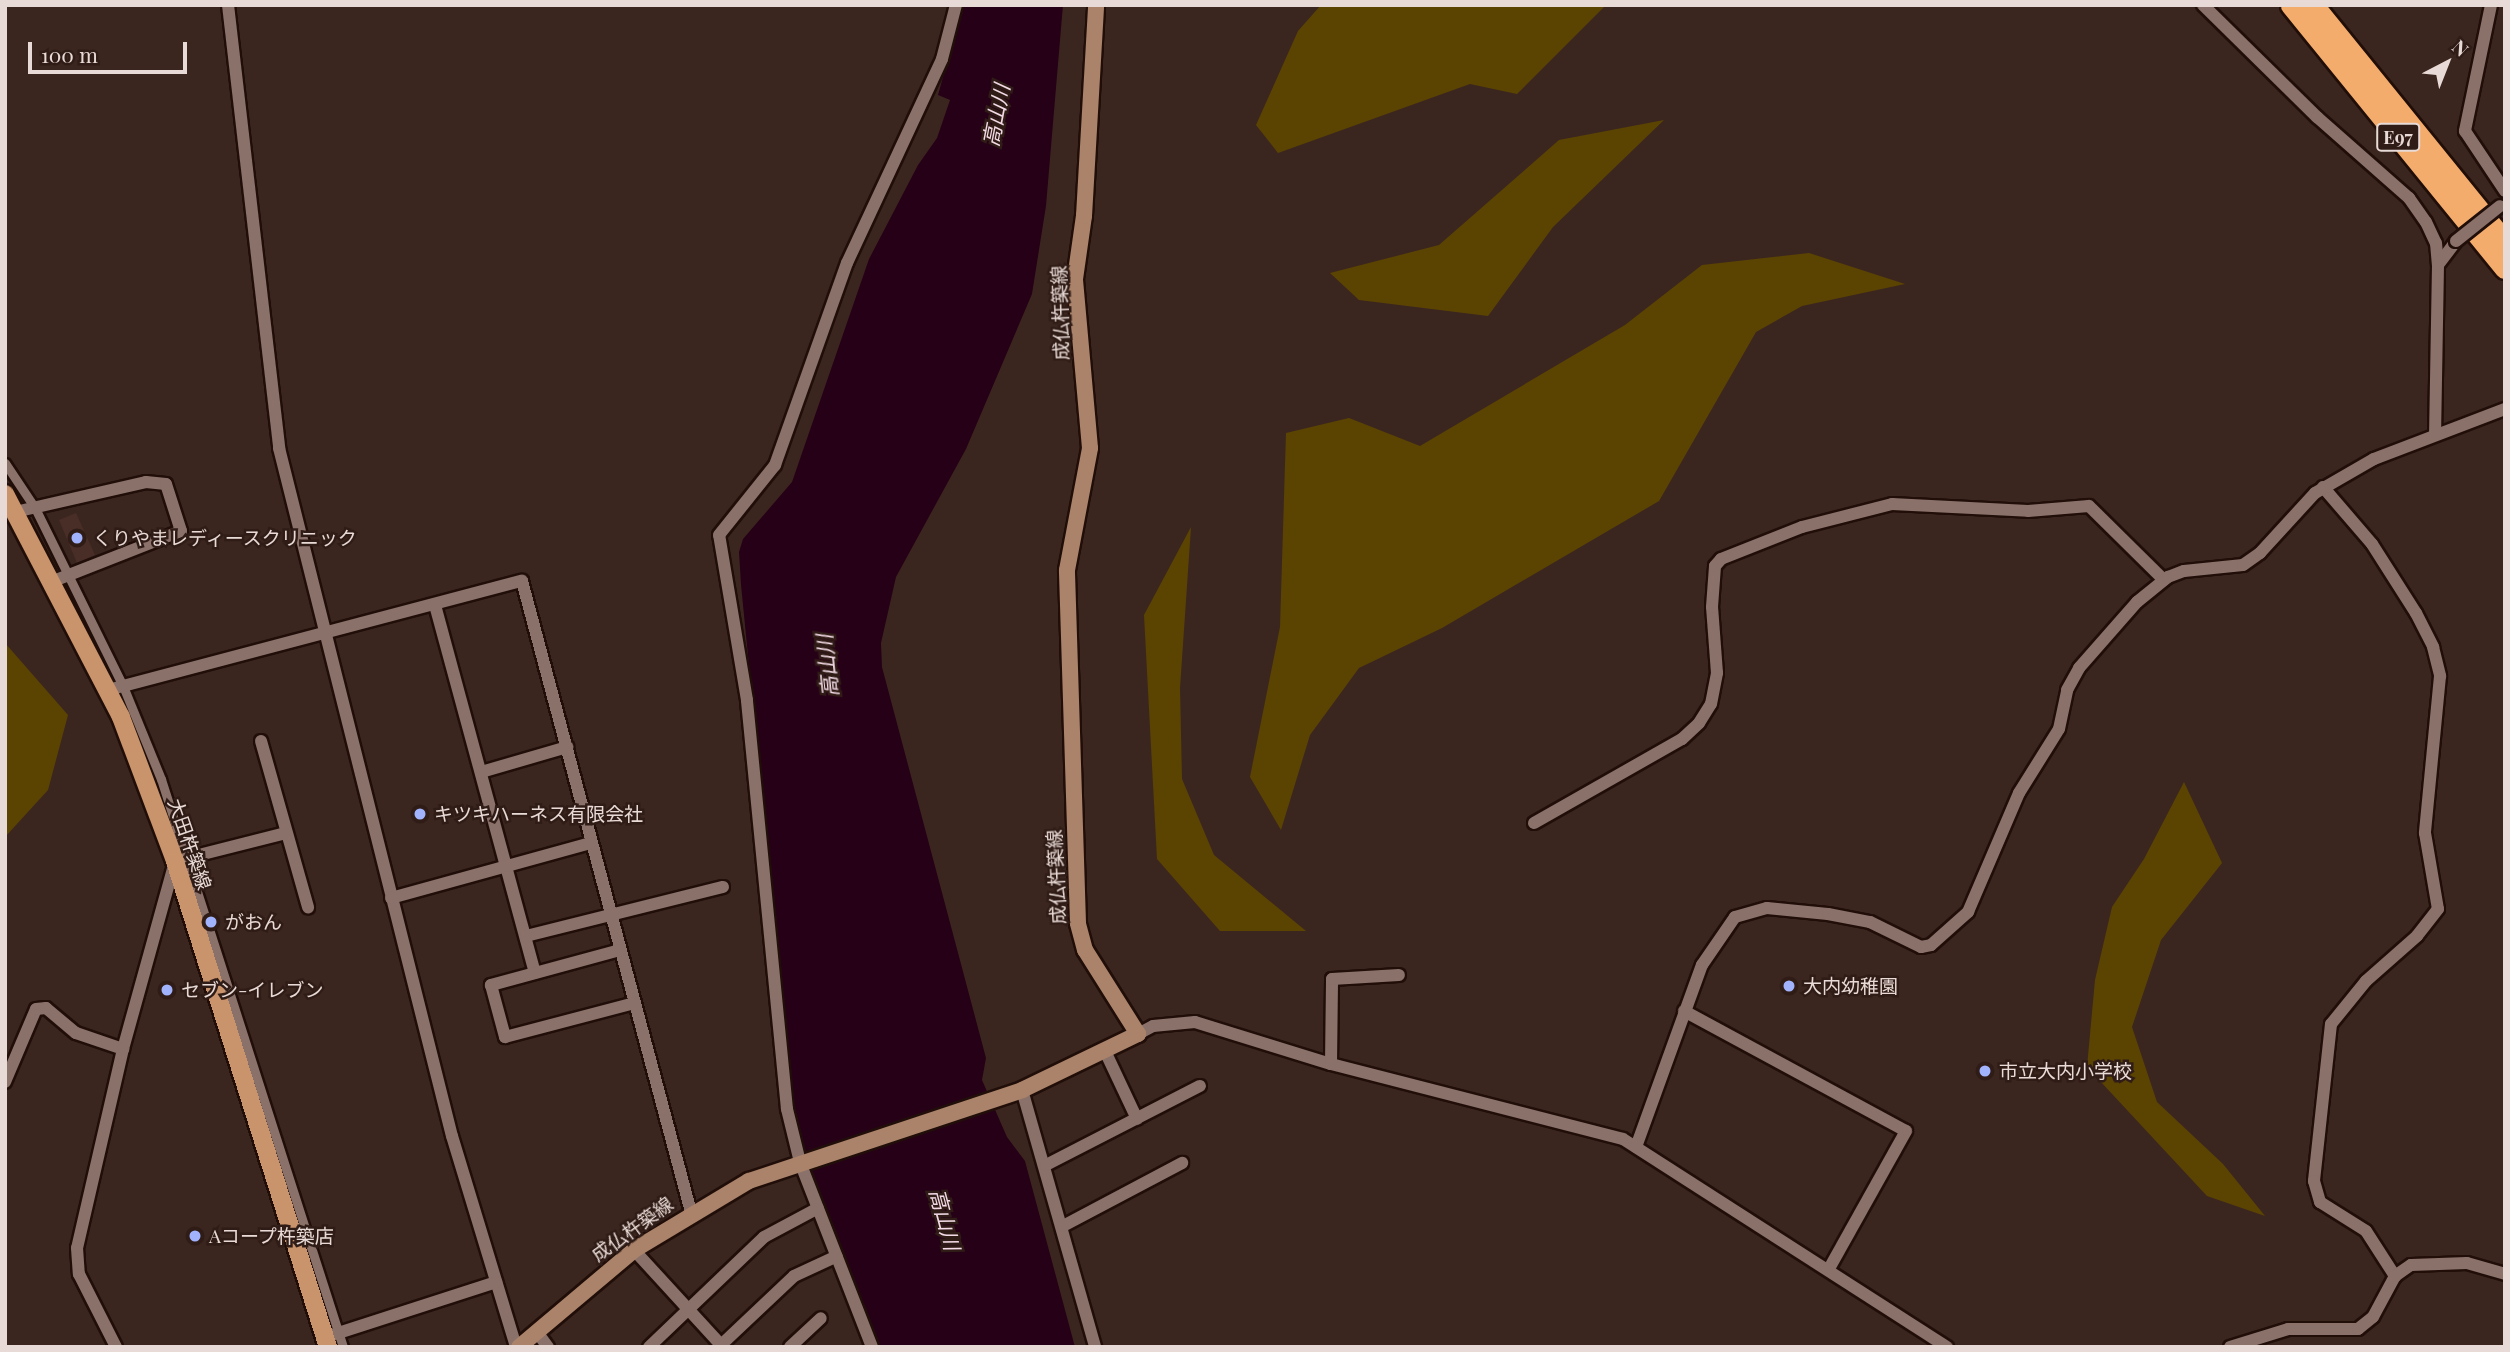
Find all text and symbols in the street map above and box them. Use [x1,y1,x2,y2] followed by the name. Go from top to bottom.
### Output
[32,28,191,72] scale bar
[2412,28,2482,98] north arrow
[2447,33,2475,62] text: N
[41,40,98,68] text: 100 m
[977,82,1013,148] water label: 高山川
[2375,122,2421,152] road number: E97
[1047,265,1073,361] street label: 成仏杵築線
[93,527,359,549] place label: くりやまレディースクリニック
[67,528,87,548] marker: くりやまレディースクリニック
[810,633,842,699] water label: 高山川
[164,795,216,893] street label: 大田杵築線
[434,803,643,825] place label: キツキハーネス有限会社
[412,806,428,822] marker: キツキハーネス有限会社
[1042,829,1070,925] street label: 成仏杵築線
[225,911,282,933] place label: がおん
[203,914,219,930] marker: がおん
[1803,975,1898,997] place label: 大内幼稚園
[1781,978,1797,994] marker: 大内幼稚園
[181,979,323,1001] place label: セブン-イレブン
[159,982,175,998] marker: セブン-イレブン
[1999,1060,2132,1082] place label: 市立大内小学校
[1977,1063,1993,1079] marker: 市立大内小学校
[926,1185,966,1253] water label: 高山川
[587,1192,677,1266] street label: 成仏杵築線
[209,1225,335,1247] place label: Aコープ杵築店
[187,1228,203,1244] marker: Aコープ杵築店

